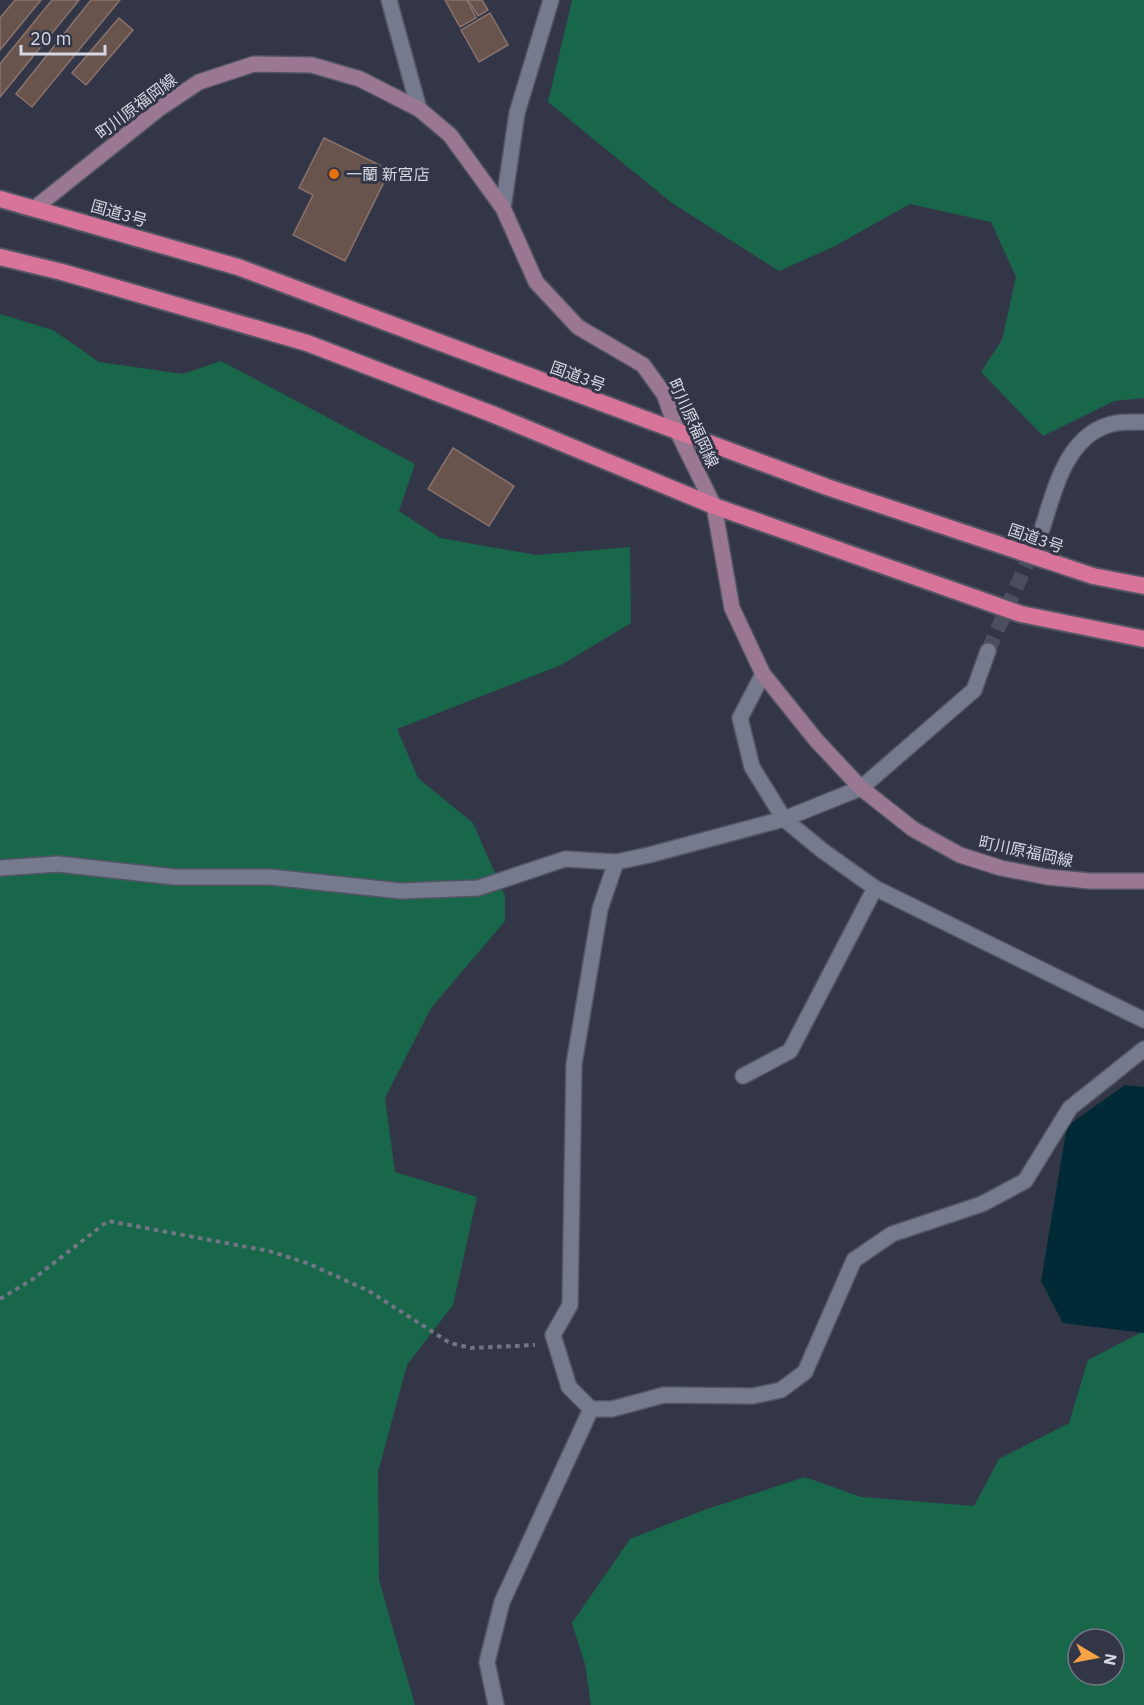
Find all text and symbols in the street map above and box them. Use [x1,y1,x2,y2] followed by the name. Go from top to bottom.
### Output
[21,18,105,56] scale bar
[30,27,72,50] text: 20 m
[92,69,180,143] street label: 町川原福岡線
[346,164,430,184] place label: 一蘭 新宮店
[327,167,341,181] marker: 一蘭 新宮店
[89,195,149,231] street label: 国道3号
[548,357,608,395] street label: 国道3号
[665,375,723,471] street label: 町川原福岡線
[1006,519,1066,557] street label: 国道3号
[977,831,1075,871] street label: 町川原福岡線
[1066,1627,1126,1687] north arrow
[1100,1652,1122,1667] text: N

